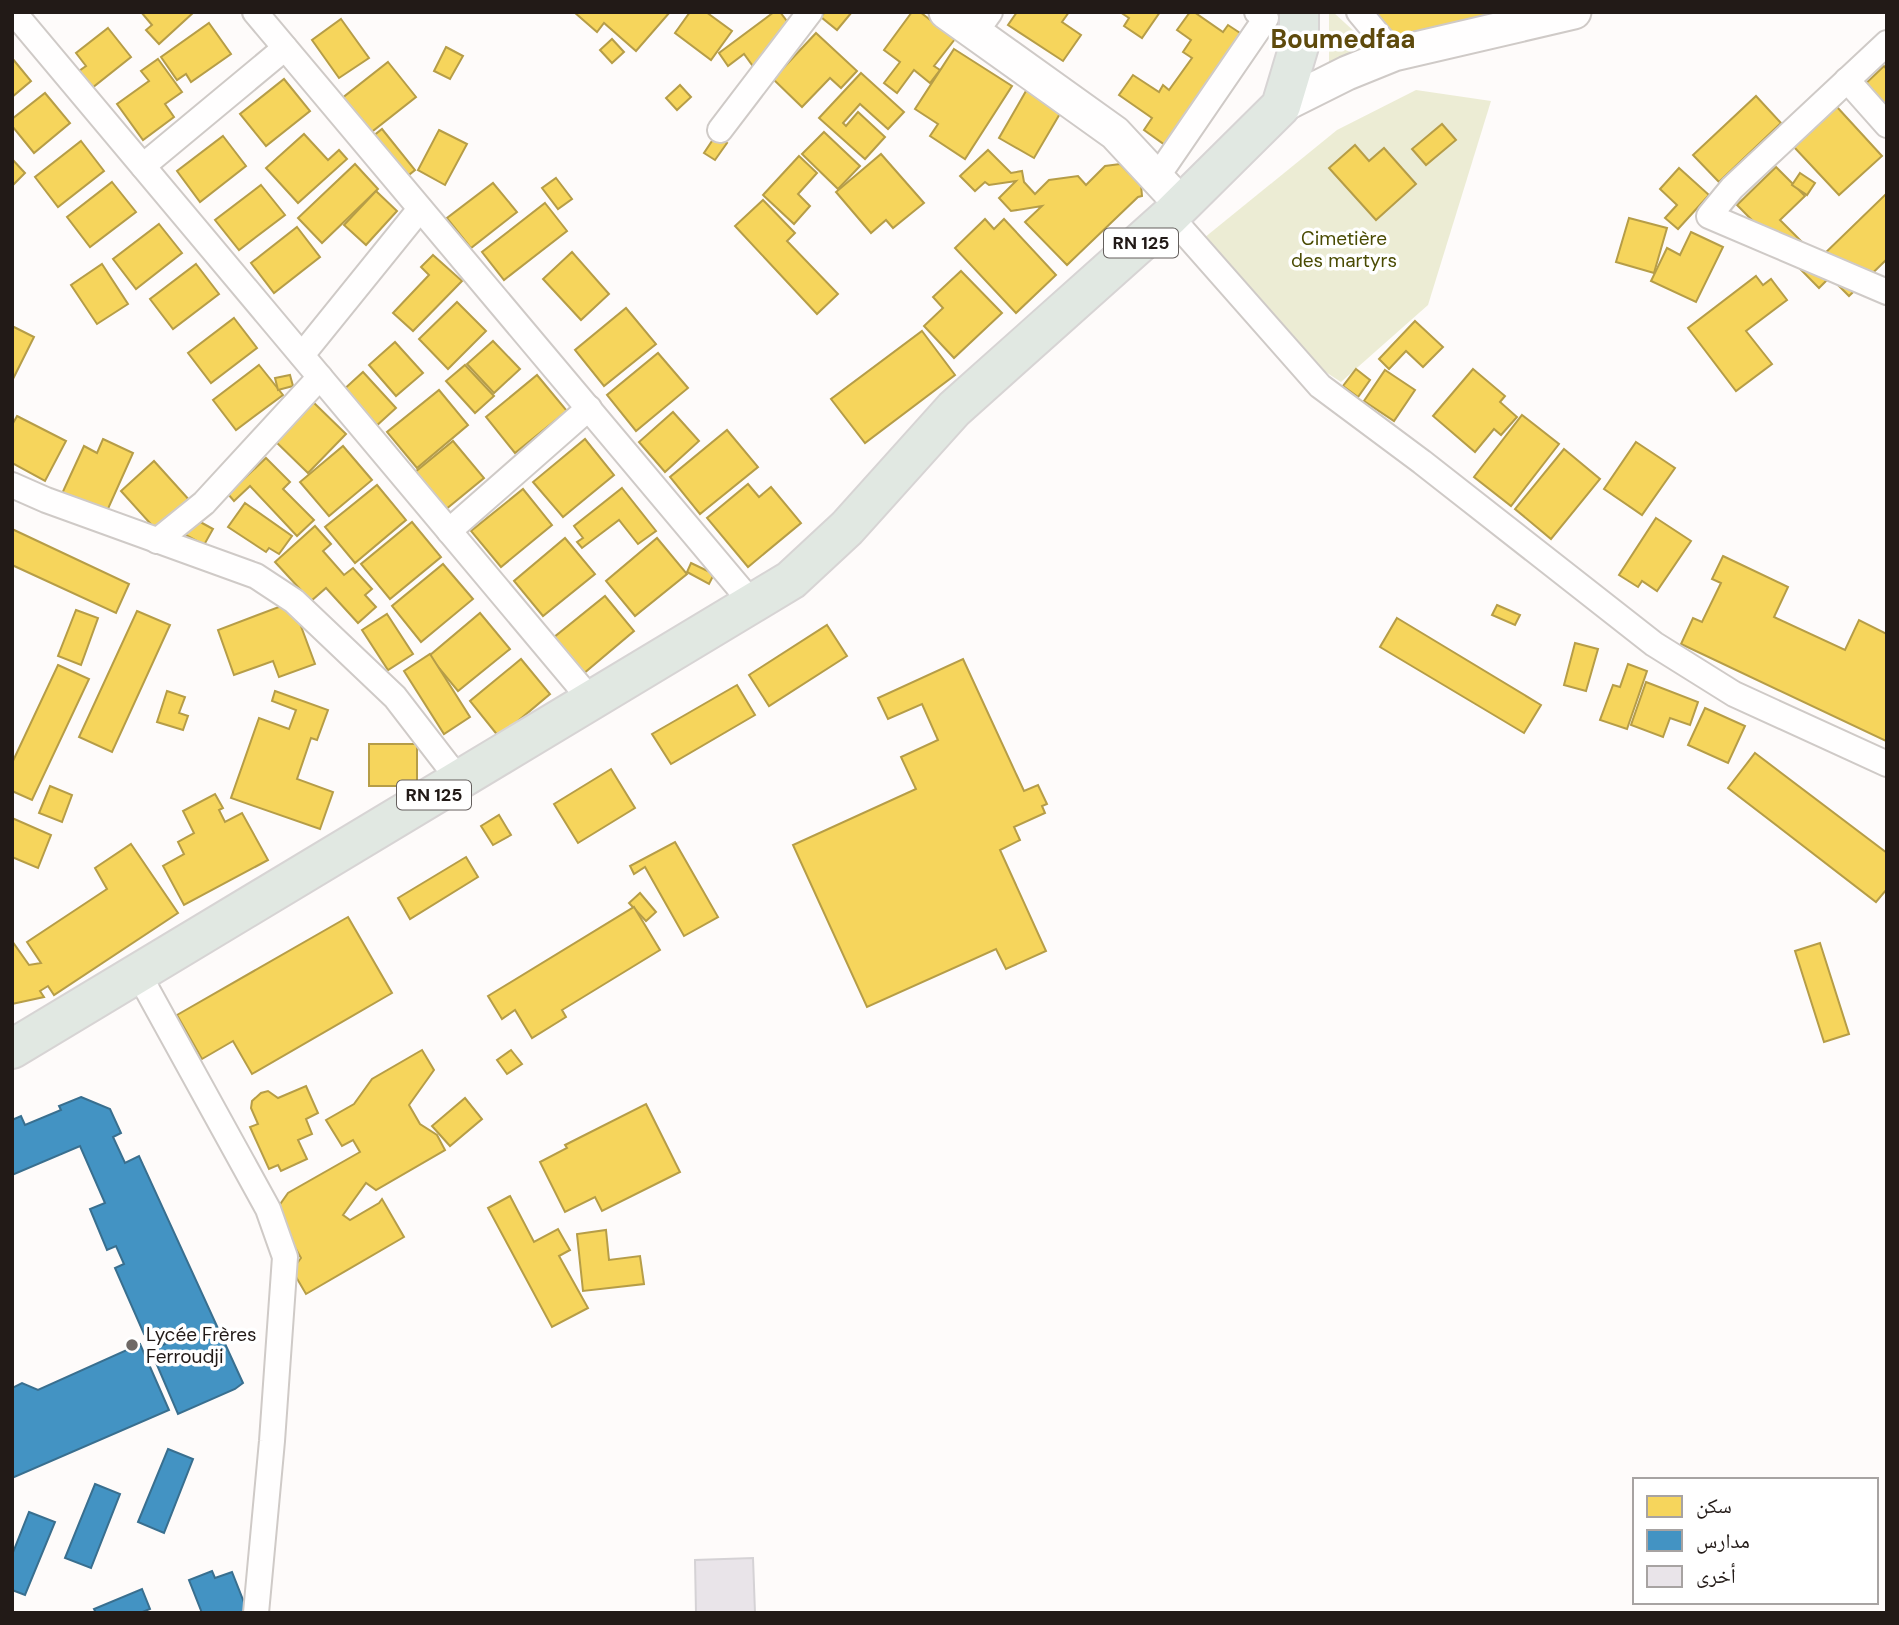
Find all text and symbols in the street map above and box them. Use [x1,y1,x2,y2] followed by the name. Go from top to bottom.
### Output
[1270,22,1416,56] district label: Boumedfaa
[1291,226,1397,273] park label: Cimetière des martyrs
[1104,229,1178,258] road number: RN 125
[397,780,471,810] road number: RN 125
[146,1322,257,1369] place label: Lycée Frères Ferroudji
[124,1337,140,1353] marker: Lycée Frères Ferroudji
[1633,1478,1878,1604] legend
[1696,1492,1732,1520] text: سكن
[1696,1527,1750,1555] text: مدارس
[1696,1562,1736,1590] text: أخرى

